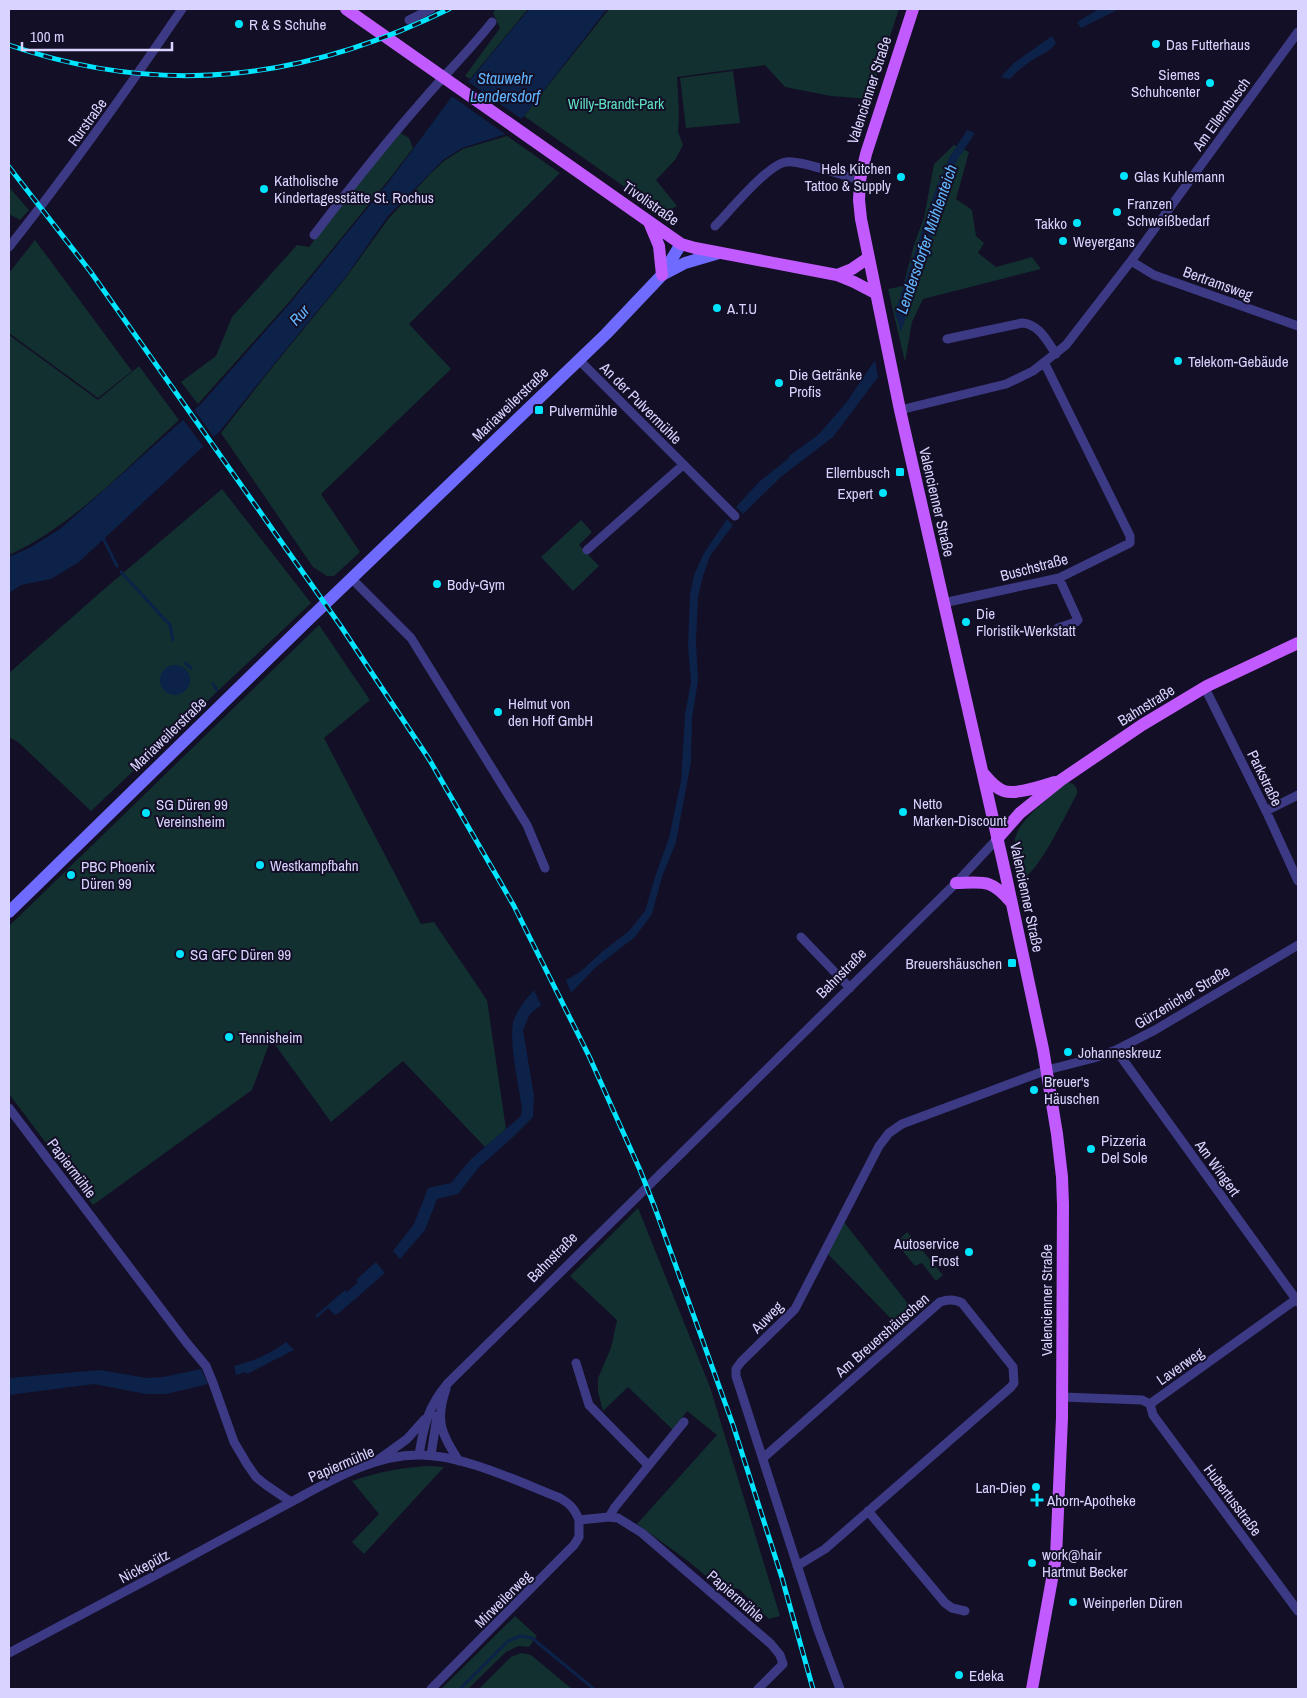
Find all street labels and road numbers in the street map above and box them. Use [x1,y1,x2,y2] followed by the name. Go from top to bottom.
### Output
[842,33,896,146] street label: Valencienner Straße
[1187,73,1255,156] street label: Am Ellernbusch
[62,94,112,150] street label: Rurstraße
[618,176,684,230] street label: Tivolistraße
[1180,261,1256,305] street label: Bertramsweg
[595,357,687,449] street label: An der Pulvermühle
[467,362,553,446] street label: Mariaweilerstraße
[914,445,960,559] street label: Valencienner Straße
[998,548,1070,586] street label: Buschstraße
[1113,679,1179,731] street label: Bahnstraße
[125,692,211,776] street label: Mariaweilerstraße
[1242,746,1288,810] street label: Parkstraße
[1005,840,1049,954] street label: Valencienner Straße
[811,943,871,1003] street label: Bahnstraße
[1130,960,1234,1034] street label: Gürzenicher Straße
[43,1134,101,1202] street label: Papiermühle
[1190,1135,1246,1201] street label: Am Wingert
[522,1227,582,1287] street label: Bahnstraße
[1036,1244,1057,1356] street label: Valencienner Straße
[830,1288,934,1382] street label: Am Breuershäuschen
[746,1296,788,1338] street label: Auweg
[1152,1342,1208,1390] street label: Laverweg
[305,1441,377,1487] street label: Papiermühle
[1199,1460,1267,1540] street label: Hubertusstraße
[115,1544,173,1588] street label: Nickepütz
[703,1565,769,1627] street label: Papiermühle
[470,1566,536,1632] street label: Mirweilerweg

